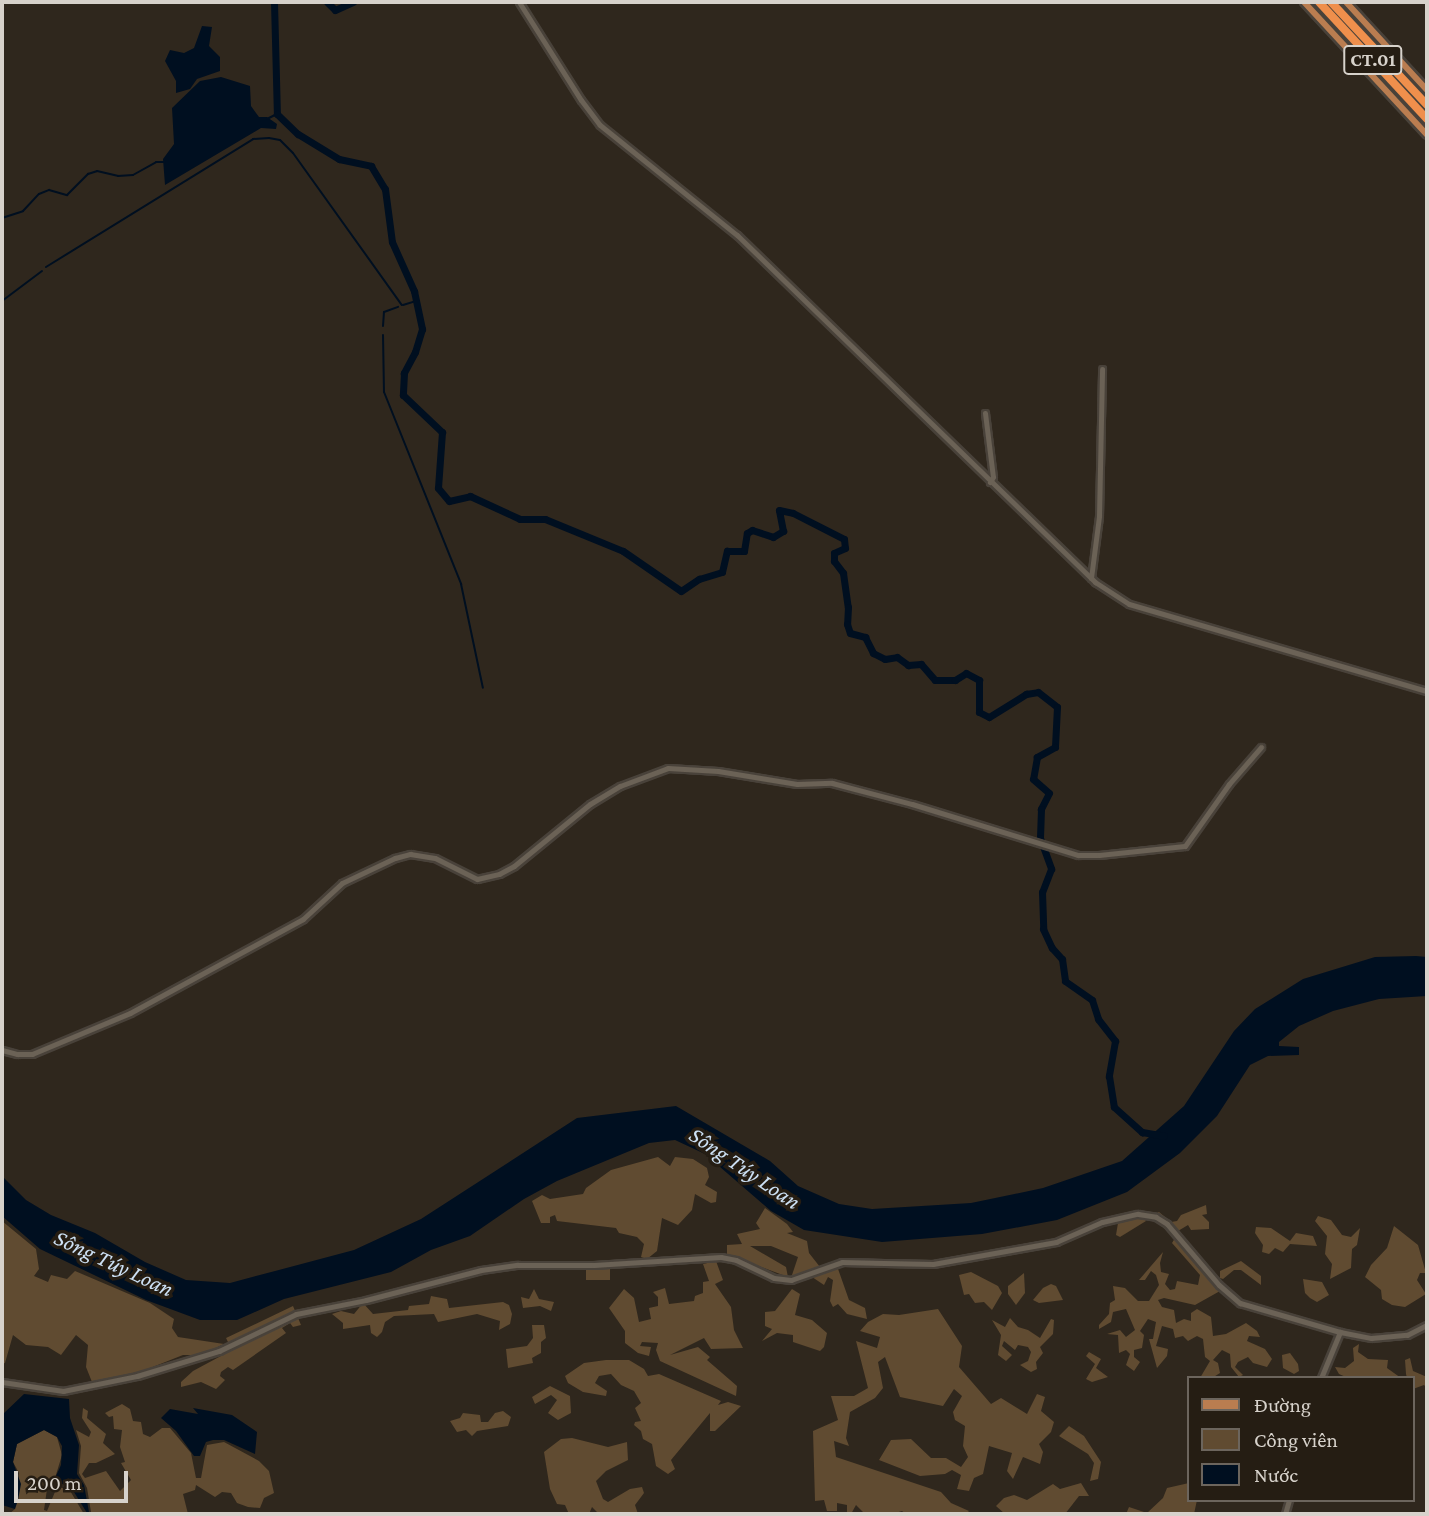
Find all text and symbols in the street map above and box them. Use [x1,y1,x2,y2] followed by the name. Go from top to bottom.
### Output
[1343,44,1403,76] road number: CT.01
[684,1121,806,1215] water label: Sông Túy Loan
[50,1223,178,1303] water label: Sông Túy Loan
[1188,1376,1415,1502] legend
[1254,1393,1311,1417] text: Đường
[1254,1428,1338,1452] text: Công viên
[18,1456,131,1500] scale bar
[1254,1463,1298,1487] text: Nước
[27,1471,82,1495] text: 200 m

